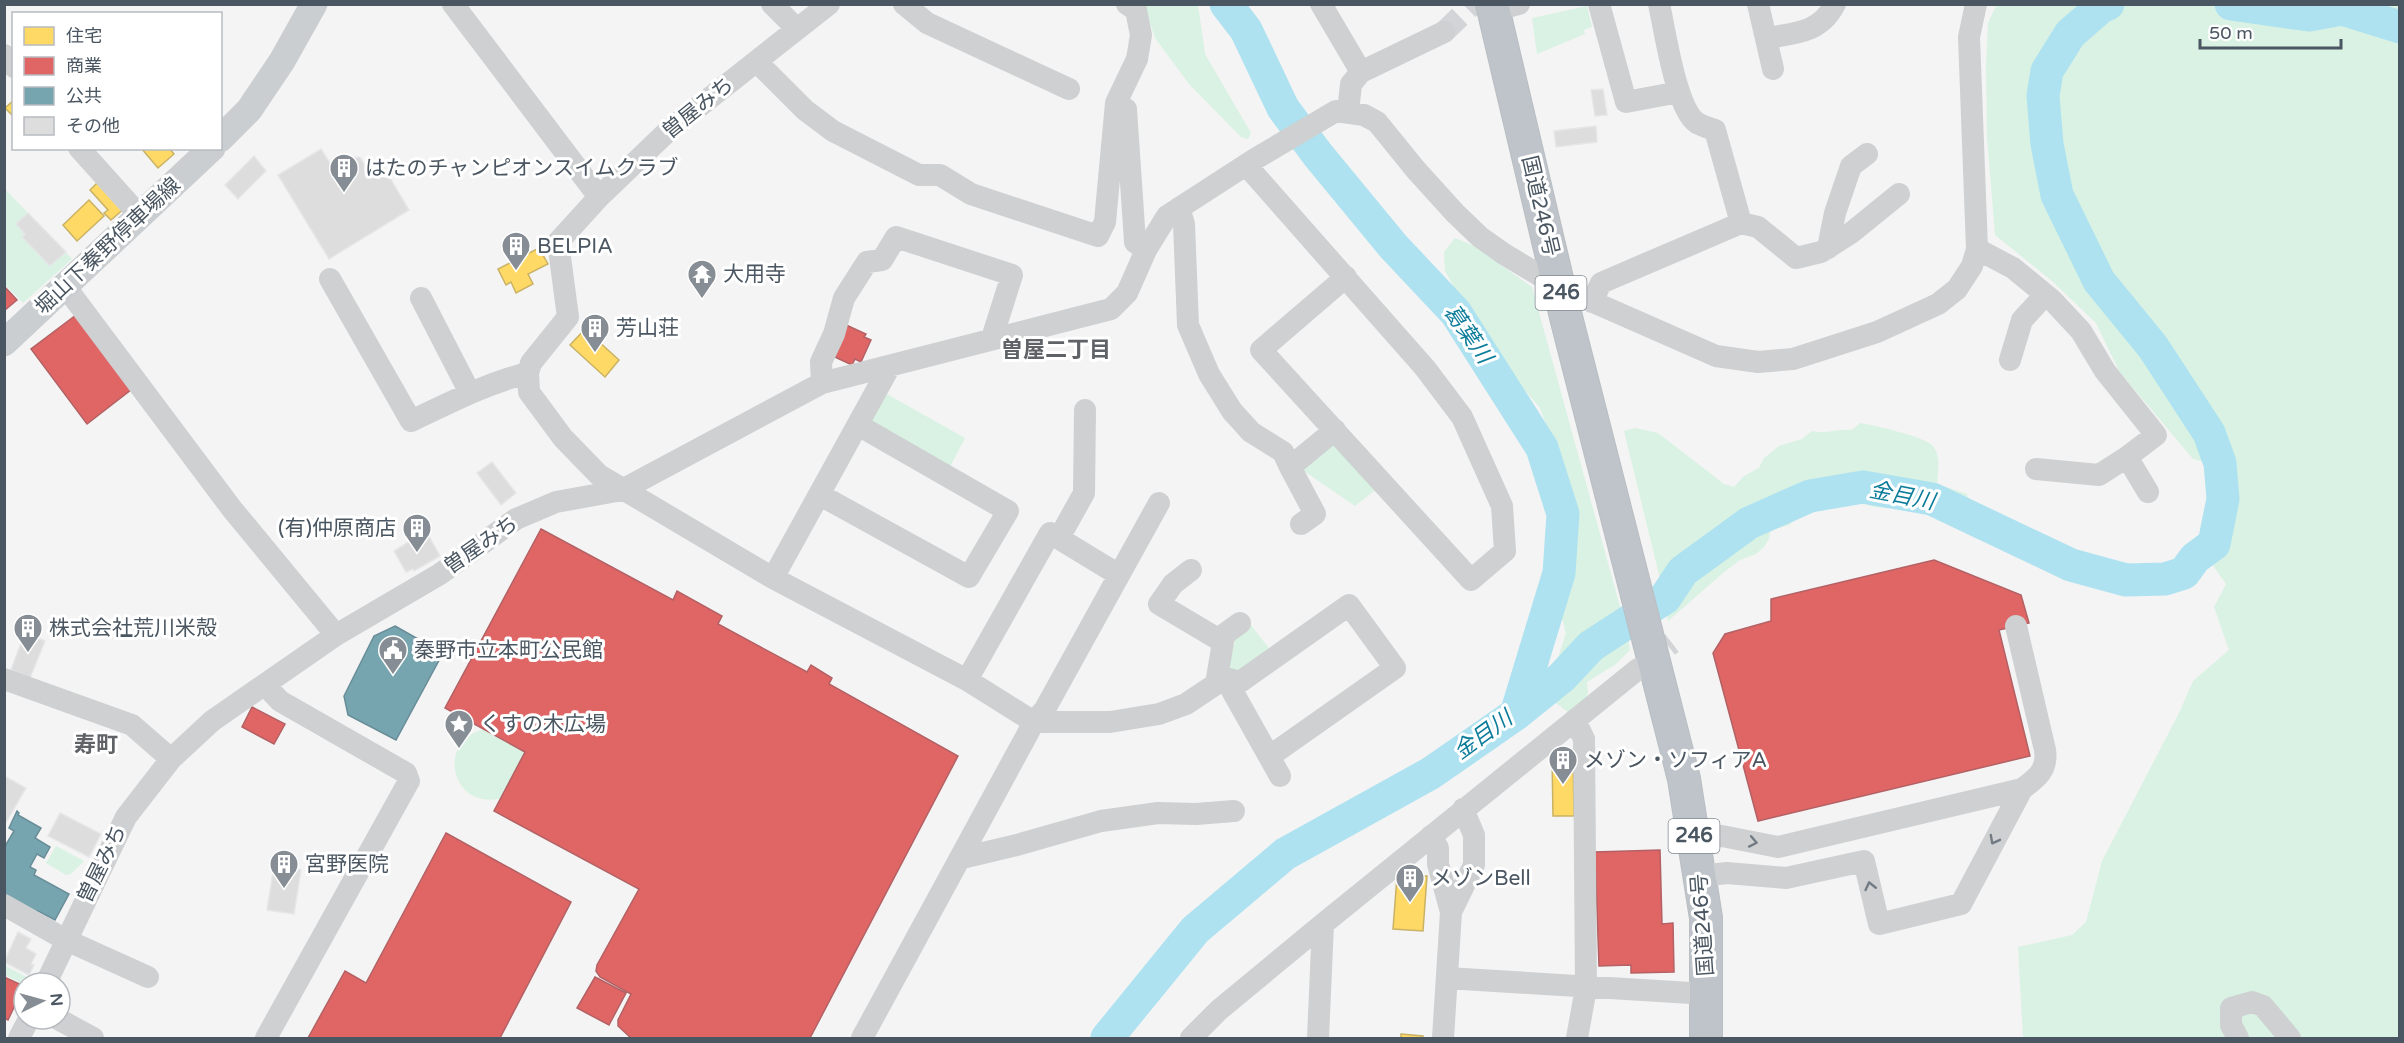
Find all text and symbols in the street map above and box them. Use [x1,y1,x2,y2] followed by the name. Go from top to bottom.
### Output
[12,12,222,150] legend
[2200,12,2341,50] scale bar
[2209,22,2253,44] text: 50 m
[66,25,102,47] text: 住宅
[66,55,102,77] text: 商業
[657,72,739,144] street label: 曽屋みち
[66,85,102,107] text: 公共
[66,115,120,137] text: その他
[328,152,360,194] building icon: はたのチャンピオンスイムクラブ
[1516,153,1564,259] street label: 国道246号
[365,156,679,181] place label: はたのチャンピオンスイムクラブ
[30,172,186,320] street label: 堀山下秦野停車場線
[500,230,532,272] building icon: BELPIA
[537,234,613,259] place label: BELPIA
[686,258,718,300] temple icon: 大用寺
[723,262,786,287] place label: 大用寺
[1536,276,1586,310] road number: 246
[1438,300,1499,370] water label: 葛葉川
[579,312,611,354] building icon: 芳山荘
[616,316,679,341] place label: 芳山荘
[1001,337,1111,363] district label: 曽屋二丁目
[1867,477,1939,515] water label: 金目川
[439,511,523,579] street label: 曽屋みち
[401,512,433,554] building icon: (有)仲原商店
[278,516,396,541] place label: (有)仲原商店
[12,612,44,654] building icon: 株式会社荒川米殻
[49,616,217,641] place label: 株式会社荒川米殻
[377,634,409,676] public building icon: 秦野市立本町公民館
[414,638,603,663] place label: 秦野市立本町公民館
[1449,704,1519,765] water label: 金目川
[443,708,475,750] place icon: くすの木広場
[480,712,606,737] place label: くすの木広場
[74,732,118,758] district label: 寿町
[1547,744,1579,786] building icon: メゾン・ソフィアA
[1584,748,1767,773] place label: メゾン・ソフィアA
[1668,819,1720,853] road number: 246
[72,821,132,907] street label: 曽屋みち
[1990,834,2001,845] one-way arrow
[1747,835,1757,848] one-way arrow
[268,848,300,890] building icon: 宮野医院
[305,852,389,877] place label: 宮野医院
[1394,862,1426,904] building icon: メゾンBell
[1431,866,1531,891] place label: メゾンBell
[1687,873,1719,977] street label: 国道246号
[1864,881,1877,891] one-way arrow
[12,971,72,1031] north arrow
[45,993,66,1007] text: N

